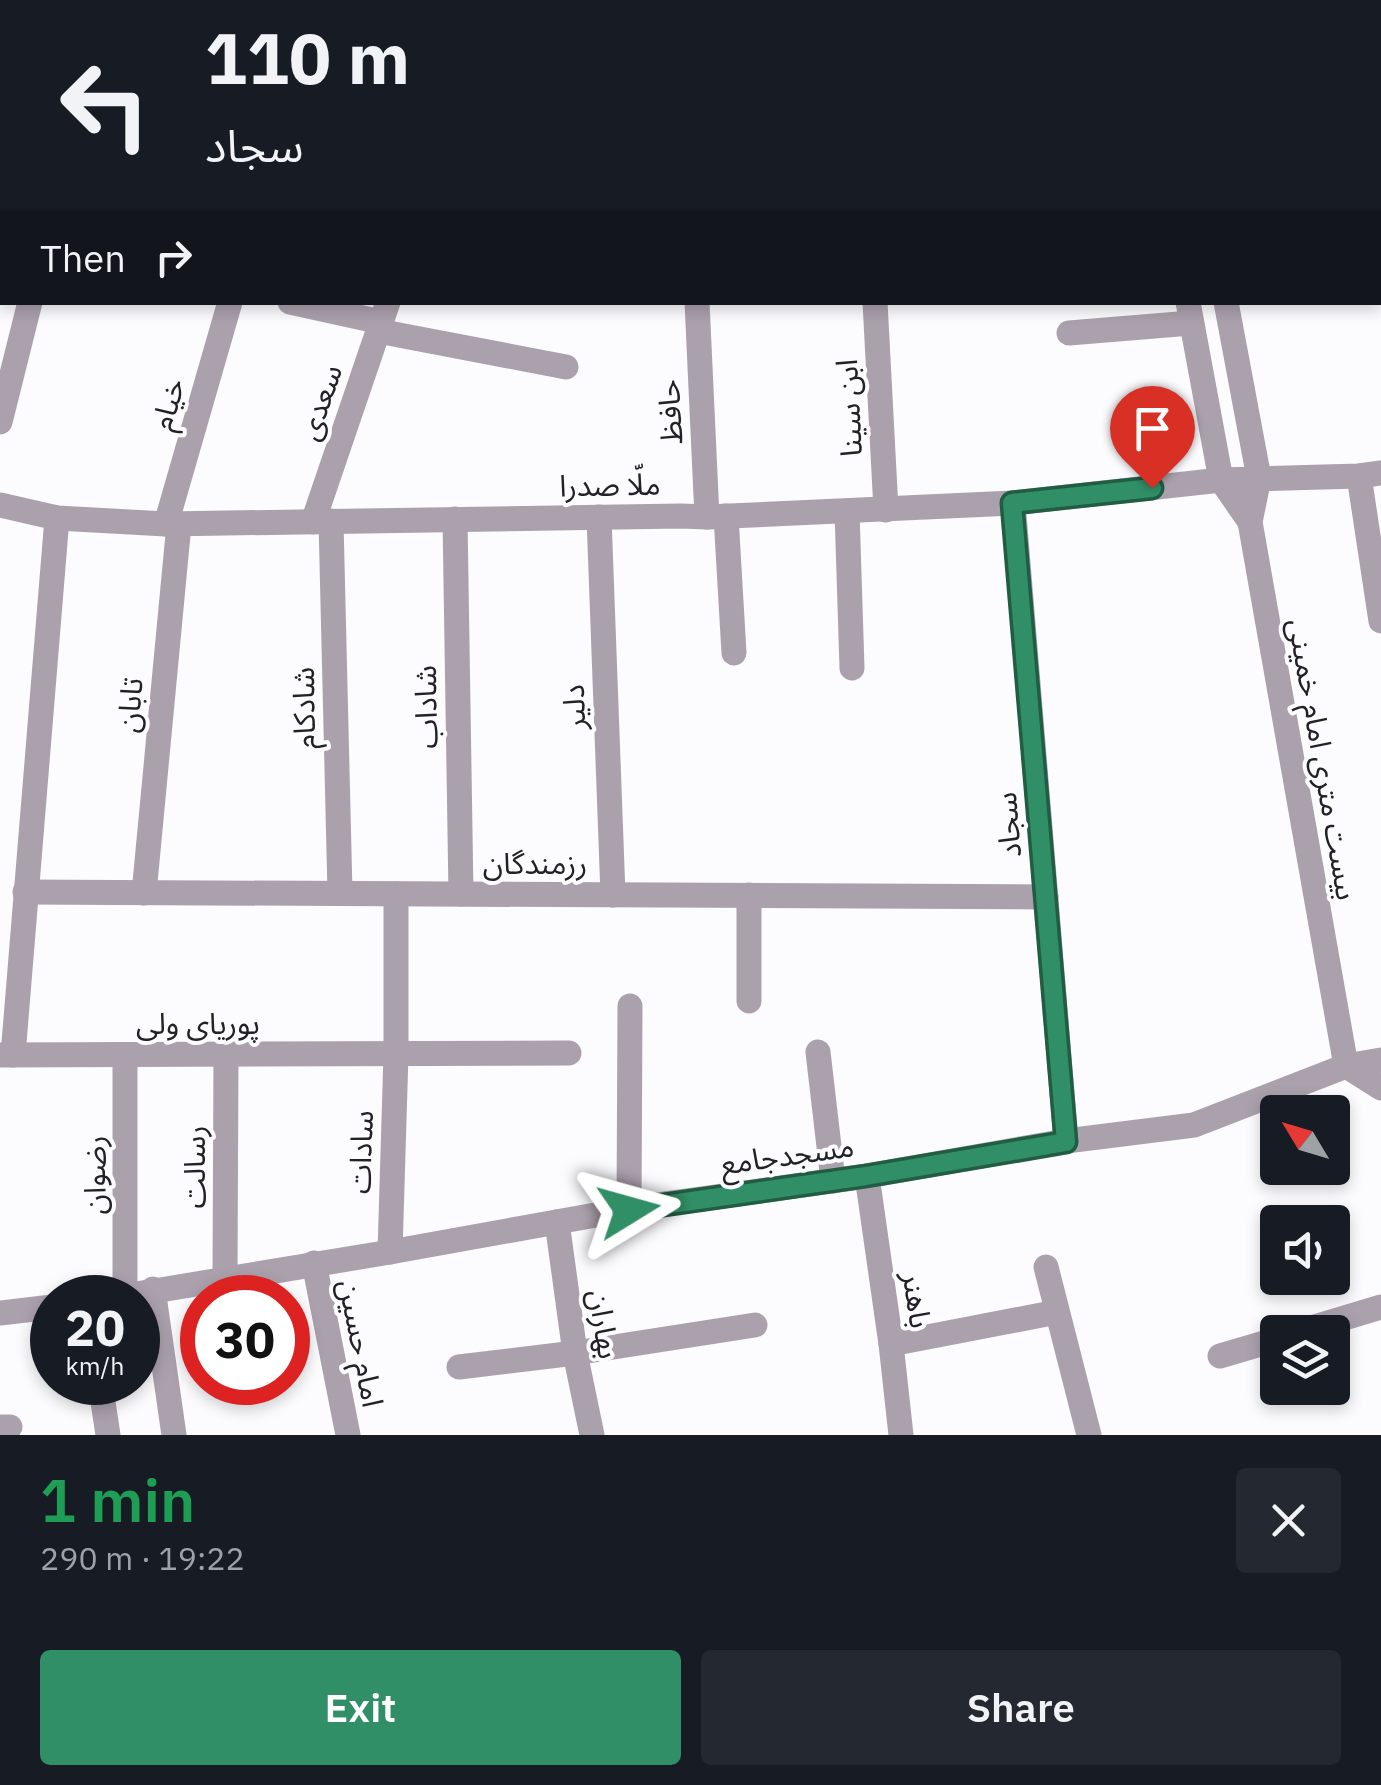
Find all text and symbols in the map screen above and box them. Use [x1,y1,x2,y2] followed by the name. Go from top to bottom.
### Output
[205,12,410,103] text: 110 m
[40,40,170,170] icon: left
[205,116,304,174] text: سجاد
[146,230,201,285] icon: right
[40,233,126,282] text: Then
[826,358,870,458] street label: ابن سینا
[288,359,350,445] street label: سعدی
[141,374,197,436] street label: خیام
[648,379,690,445] street label: حافظ
[1110,386,1195,489] pin
[1125,401,1180,456] icon: arrive
[559,462,661,504] street label: ملّا صدرا
[1276,615,1368,903] street label: بیست متری امام خمینی
[405,665,445,749] street label: شاداب
[283,667,327,749] street label: شادکام
[107,676,151,734] street label: تابان
[553,684,593,731] street label: دلیر
[985,791,1029,859] street label: سجاد
[483,843,587,882] street label: رزمندگان
[136,1003,260,1043] street label: پوریای ولی
[1260,1095,1350,1185] north arrow
[1260,1095,1350,1405] map controls
[339,1110,381,1194] street label: سادات
[718,1125,857,1187] street label: مسجدجامع
[174,1126,213,1208] street label: رسالت
[74,1135,113,1215] street label: رضوان
[577,1158,681,1262] position arrow
[1260,1205,1350,1295] button: sound
[895,1268,941,1331] street label: باهنر
[180,1275,310,1405] speed limit sign: 30
[327,1276,393,1411] street label: امام حسین
[580,1286,630,1362] street label: بهاران
[65,1295,125,1360] text: 20
[1260,1315,1350,1405] button: layers
[66,1349,124,1382] text: km/h
[40,1460,195,1539] text: 1 min
[1236,1468,1341,1573] button: close
[40,1537,245,1579] text: 290 m · 19:22
[40,1650,681,1765] button: Exit
[701,1650,1341,1765] button: Share

